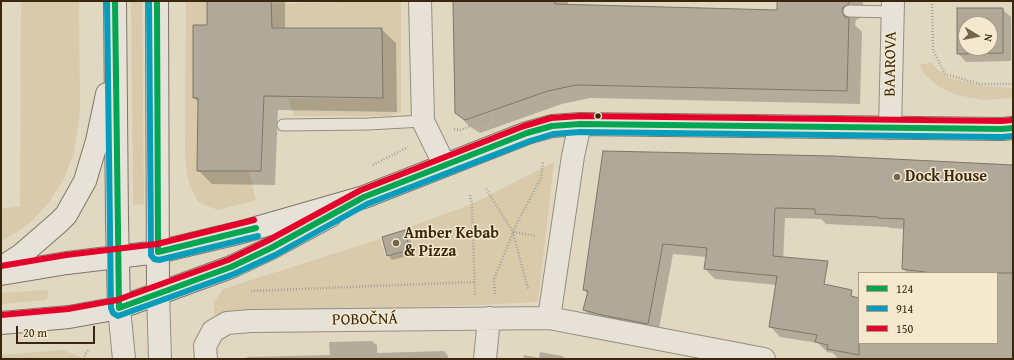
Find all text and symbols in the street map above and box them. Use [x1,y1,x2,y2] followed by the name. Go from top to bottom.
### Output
[958,16,998,56] north arrow
[881,31,901,97] street label: BAAROVA
[980,33,997,43] text: N
[593,111,603,121] unlabelled marker
[905,167,987,187] place label: Dock House
[892,172,902,182] marker: Dock House
[404,224,499,262] place label: Amber Kebab & Pizza
[391,238,401,248] marker: Amber Kebab & Pizza
[858,272,998,344] legend
[896,280,913,297] text: 124
[896,300,913,317] text: 914
[332,310,398,330] street label: POBOČNÁ
[18,318,97,344] scale bar
[896,320,913,337] text: 150
[23,324,47,341] text: 20 m

